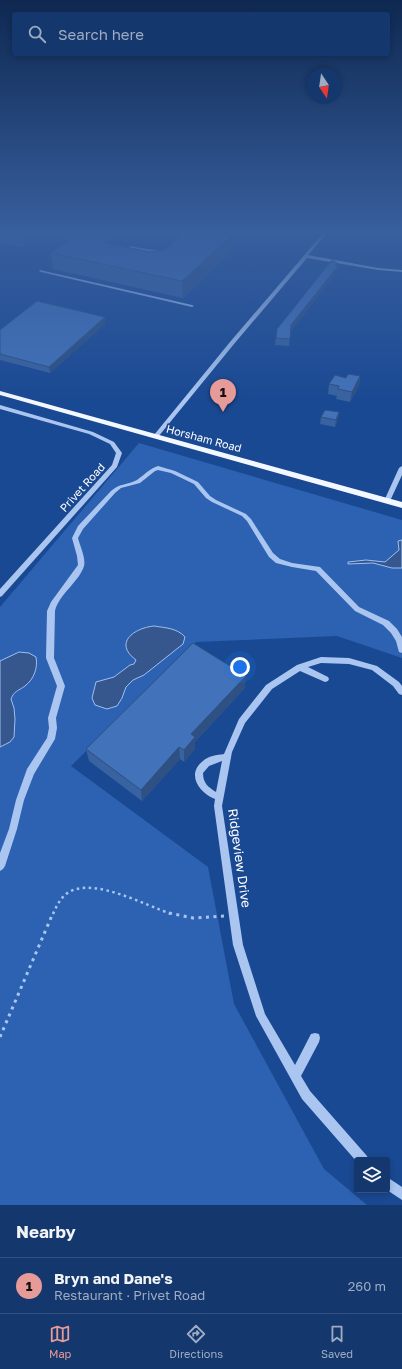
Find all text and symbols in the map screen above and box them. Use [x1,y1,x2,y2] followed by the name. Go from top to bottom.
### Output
[12,12,390,56] search box
[26,23,48,45] icon: search
[58,25,144,43] text: Search here
[306,68,342,104] north arrow
[210,379,236,412] pin: 1
[165,422,243,454] street label: Horsham Road
[57,460,107,514] street label: Privet Road
[230,657,250,677] your location
[225,807,255,909] street label: Ridgeview Drive
[354,1157,390,1193] map controls
[354,1157,390,1193] button: layers
[16,1221,76,1242] text: Nearby
[54,1269,173,1287] text: Bryn and Dane's
[26,1278,32,1294] text: 1
[348,1278,386,1294] text: 260 m
[54,1287,205,1303] text: Restaurant · Privet Road
[49,1323,71,1360] tab: Map
[169,1323,223,1360] tab: Directions
[321,1323,353,1360] tab: Saved

